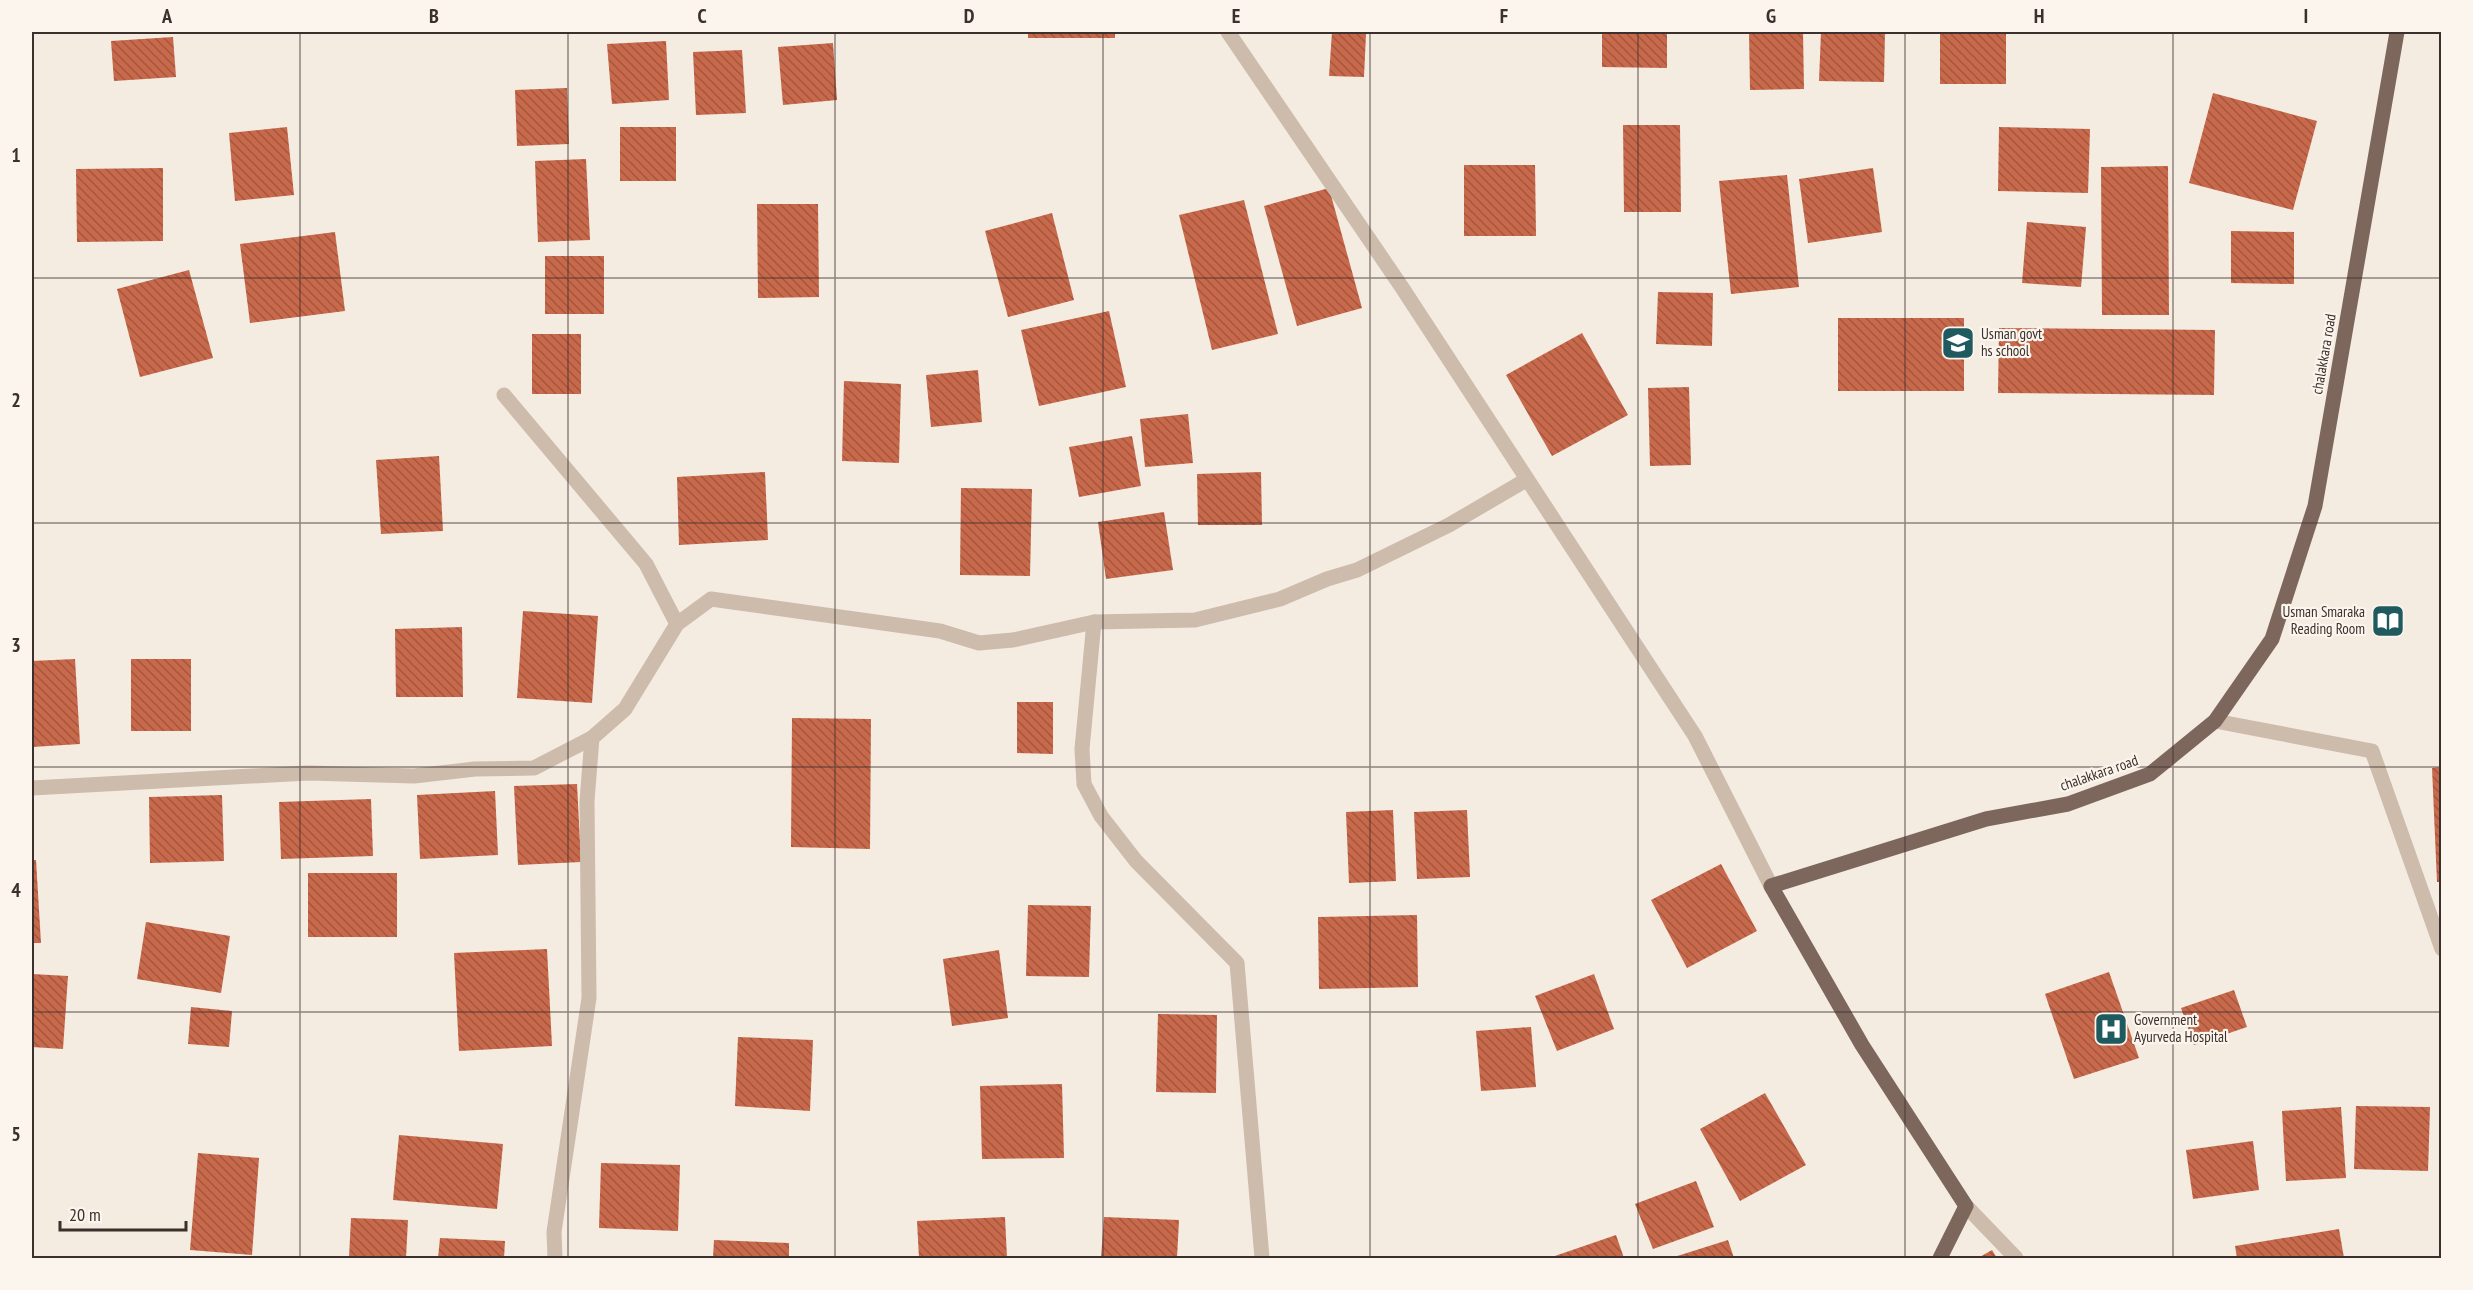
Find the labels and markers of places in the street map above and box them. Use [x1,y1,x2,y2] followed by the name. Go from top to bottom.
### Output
[1981,324,2042,360] place label: Usman govt hs school
[1940,325,1976,361] school or university icon: Usman govt hs school
[2282,602,2365,638] place label: Usman Smaraka Reading Room
[2370,603,2406,639] library icon: Usman Smaraka Reading Room
[2134,1010,2228,1046] place label: Government Ayurveda Hospital
[2093,1011,2129,1047] hospital icon: Government Ayurveda Hospital

